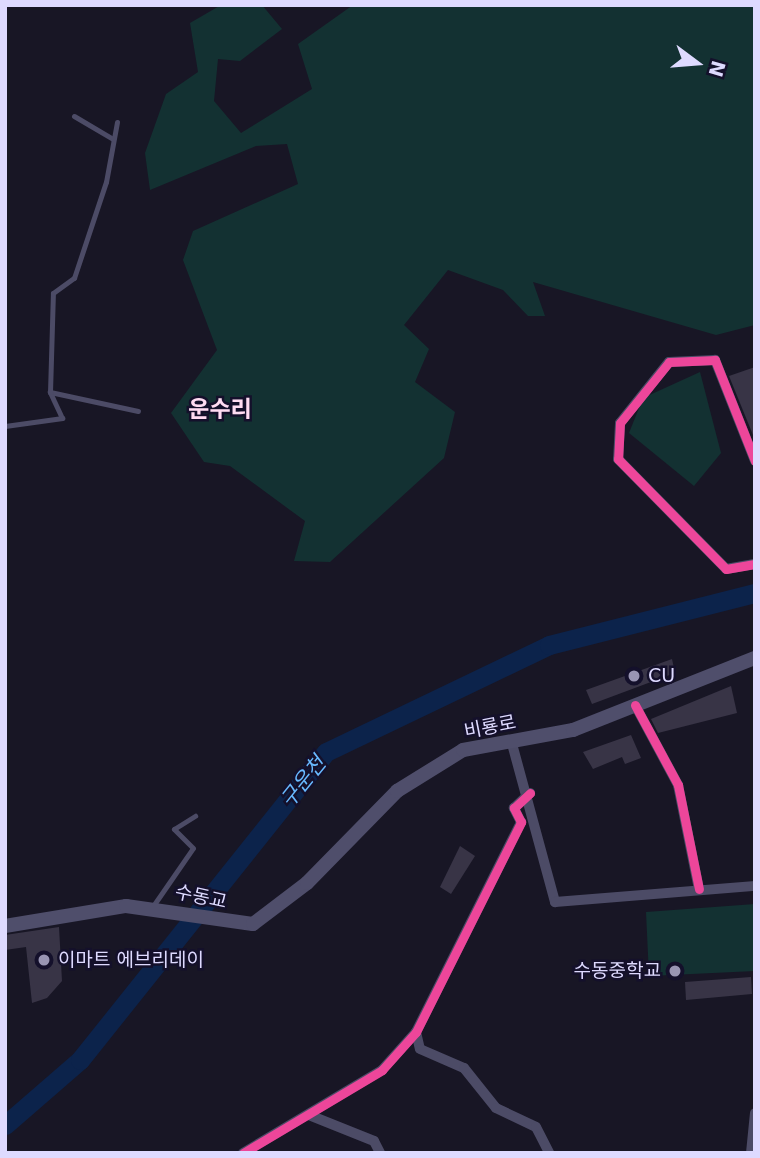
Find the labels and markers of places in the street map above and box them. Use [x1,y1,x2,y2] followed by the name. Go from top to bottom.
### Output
[648,665,675,687] place label: CU
[626,668,642,684] marker: CU
[58,949,204,971] place label: 이마트 에브리데이
[36,952,52,968] marker: 이마트 에브리데이
[574,960,661,982] place label: 수동중학교
[667,963,683,979] marker: 수동중학교

